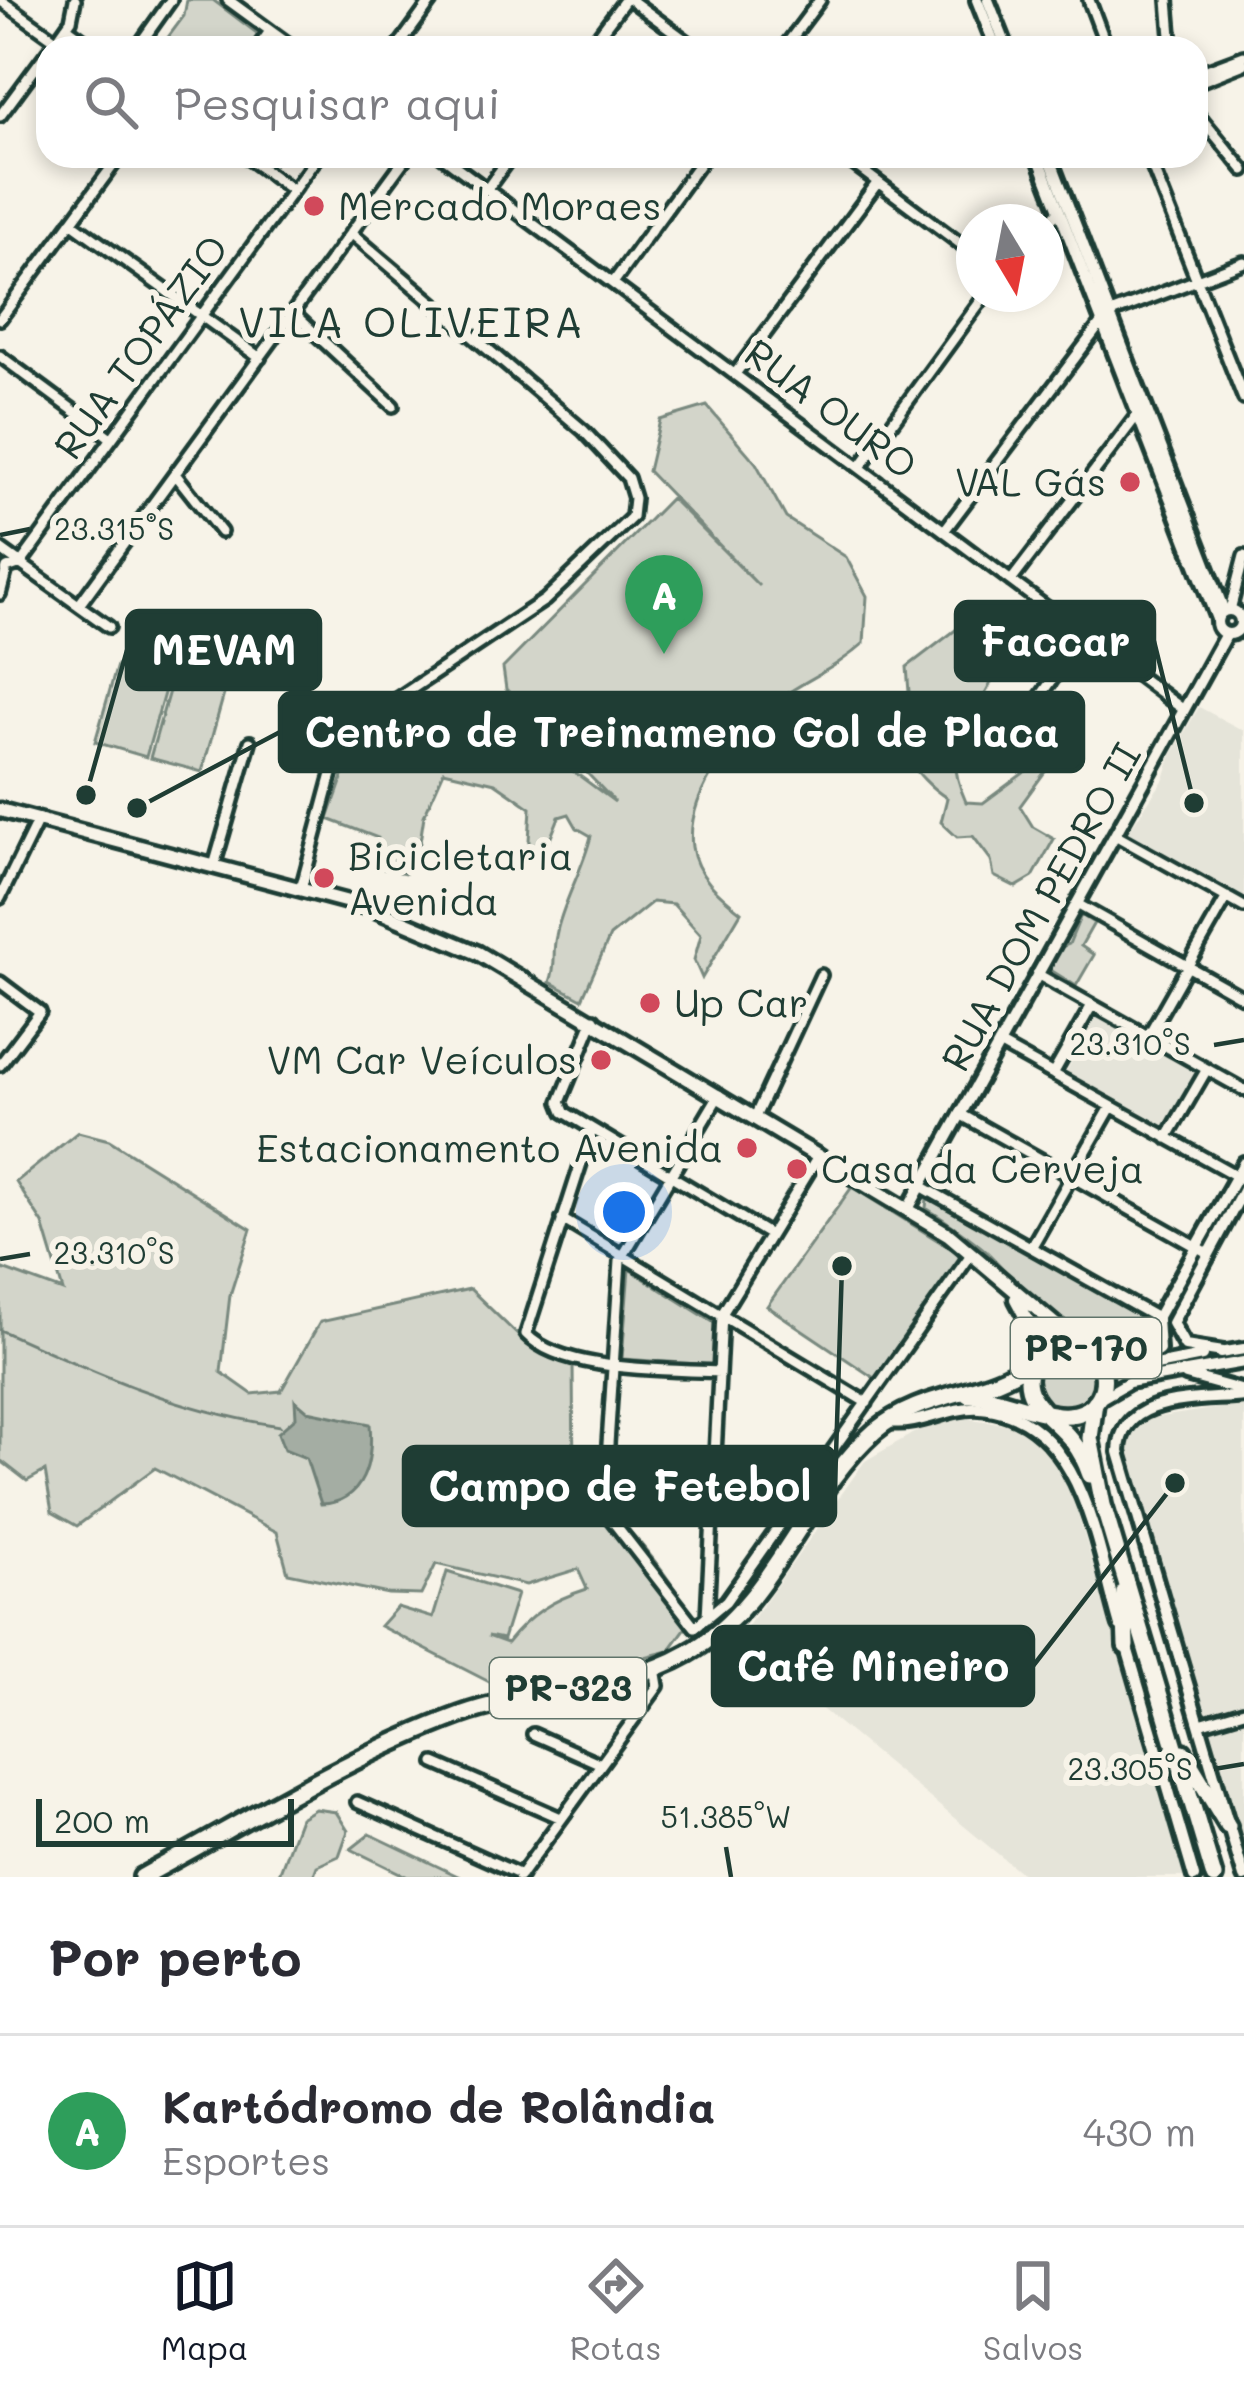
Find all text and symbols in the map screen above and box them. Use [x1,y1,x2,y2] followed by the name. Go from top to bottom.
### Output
[36,36,1208,168] search box
[78,69,144,135] icon: search
[174,73,501,131] text: Pesquisar aqui
[338,179,662,230] place label: Mercado Moraes
[301,193,327,219] marker: Mercado Moraes
[956,204,1064,312] north arrow
[41,224,238,468] street label: RUA TOPÁZIO
[238,294,586,349] district label: VILA OLIVEIRA
[735,326,928,489] street label: RUA OURO
[955,455,1106,506] place label: VAL Gás
[1117,469,1143,495] marker: VAL Gás
[54,508,174,548] text: 23.315°S
[625,555,703,654] pin: A
[956,602,1154,680] callout: Faccar
[127,611,320,689] callout: MEVAM
[980,612,1130,667] text: Faccar
[151,621,297,676] text: MEVAM
[280,693,1083,771] callout: Centro de Treinameno Gol de Placa
[305,703,1059,758] text: Centro de Treinameno Gol de Placa
[928,733,1151,1079] street label: RUA DOM PEDRO II
[348,829,573,925] place label: Bicicletaria Avenida
[311,865,337,891] marker: Bicicletaria Avenida
[674,976,808,1027] place label: Up Car
[637,990,663,1016] marker: Up Car
[1069,1023,1191,1063] text: 23.310°S
[267,1033,577,1084] place label: VM Car Veículos
[588,1047,614,1073] marker: VM Car Veículos
[256,1121,723,1172] place label: Estacionamento Avenida
[734,1135,760,1161] marker: Estacionamento Avenida
[821,1142,1144,1193] place label: Casa da Cerveja
[784,1156,810,1182] marker: Casa da Cerveja
[594,1182,654,1242] your location
[53,1232,175,1272] text: 23.310°S
[1011,1318,1161,1378] road number: PR-170
[404,1447,835,1525] callout: Campo de Fetebol
[428,1457,812,1512] text: Campo de Fetebol
[713,1627,1033,1705] callout: Café Mineiro
[737,1637,1009,1692] text: Café Mineiro
[490,1658,646,1718] road number: PR-323
[1067,1748,1193,1788] text: 23.305°S
[36,1793,294,1846] scale bar
[661,1796,791,1836] text: 51.385°W
[54,1798,150,1841] text: 200 m
[48,1922,301,1989] text: Por perto
[162,2076,715,2134] text: Kartódromo de Rolândia
[73,2105,101,2156] text: A
[1083,2105,1196,2156] text: 430 m
[162,2134,330,2185] text: Esportes
[161,2253,248,2368] tab: Mapa
[570,2253,662,2368] tab: Rotas
[983,2253,1083,2368] tab: Salvos

